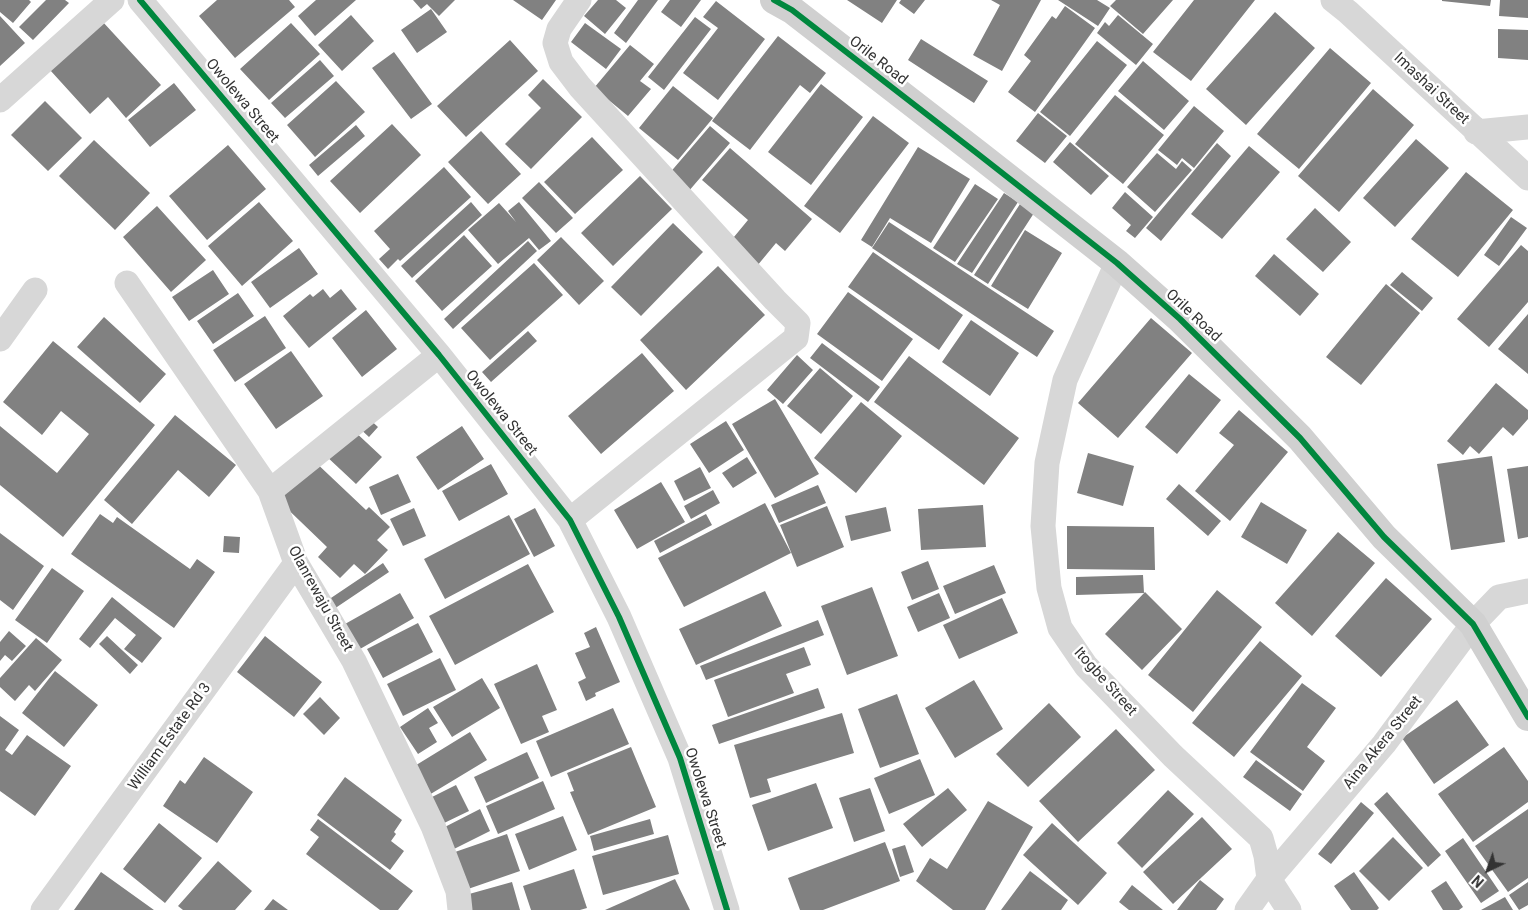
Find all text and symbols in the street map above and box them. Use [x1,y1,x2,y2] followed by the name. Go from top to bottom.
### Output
[845,33,911,89] street label: Orile Road
[1390,50,1472,128] street label: Imashai Street
[202,55,282,147] street label: Owolewa Street
[1162,286,1224,346] street label: Orile Road
[461,367,541,459] street label: Owolewa Street
[284,543,356,655] street label: Olanrewaju Street
[1070,644,1140,720] street label: Itogbe Street
[125,680,215,794] street label: William Estate Rd 3
[1340,693,1426,793] street label: Aina Akera Street
[680,746,730,850] street label: Owolewa Street
[1463,845,1513,895] north arrow
[1469,872,1487,890] text: N

